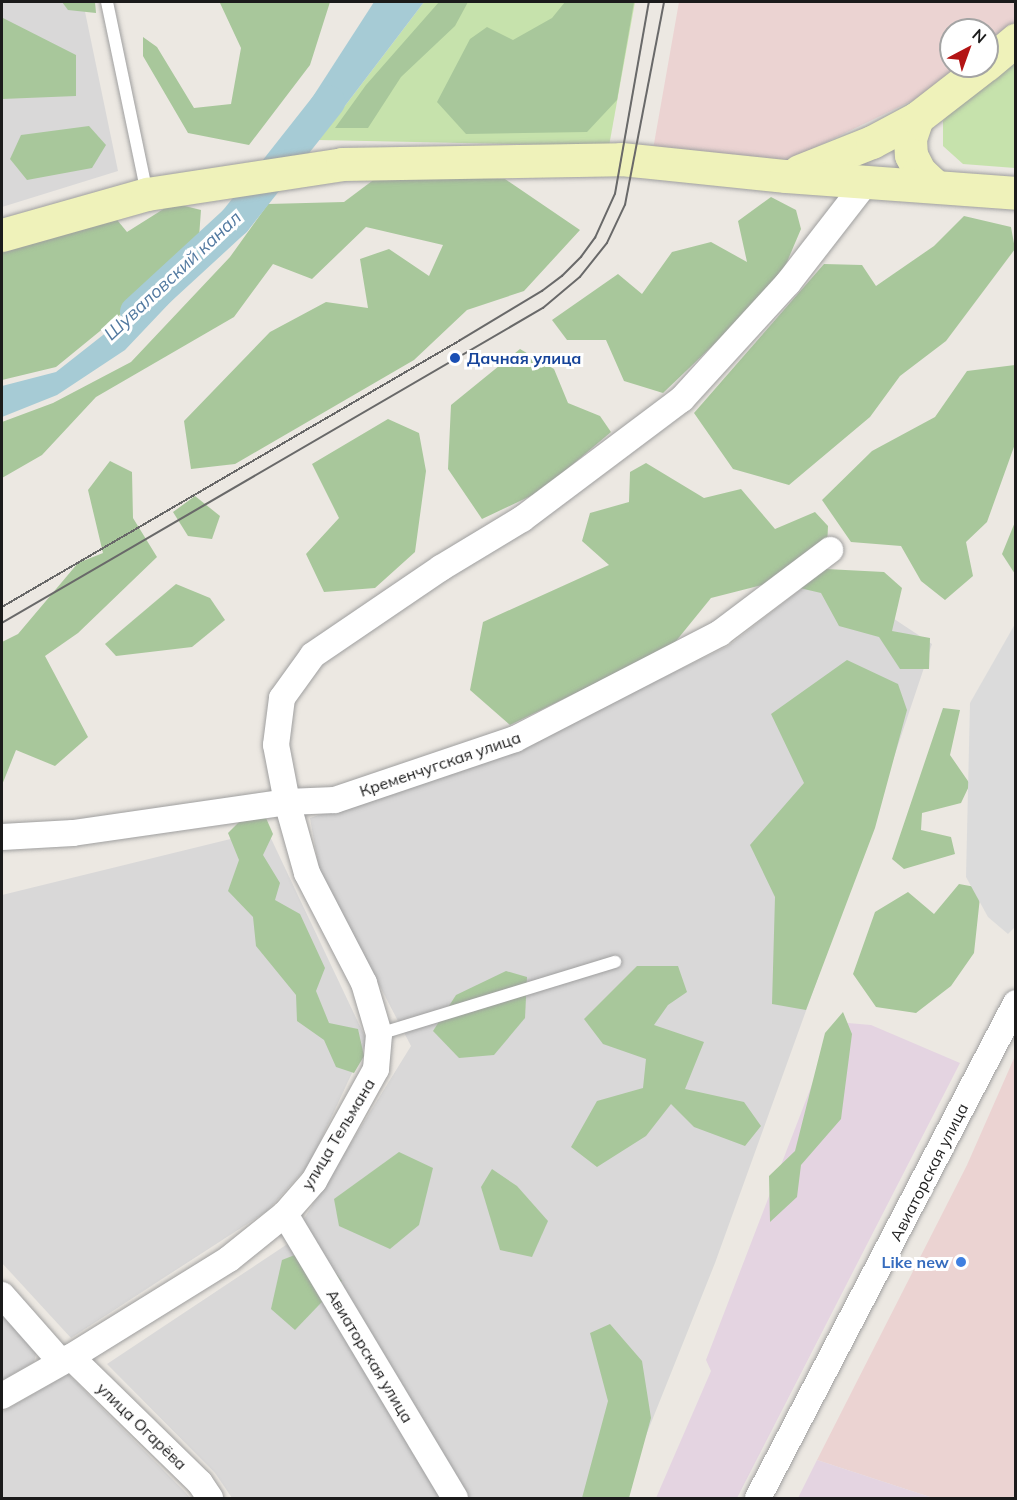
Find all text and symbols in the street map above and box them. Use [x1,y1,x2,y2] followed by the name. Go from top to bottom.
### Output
[939,18,999,78] north arrow
[968,24,991,47] text: N
[100,207,246,345] water label: Шуваловский канал
[467,348,581,368] place label: Дачная улица
[448,351,462,365] marker: Дачная улица
[357,727,523,801] street label: Кременчугская улица
[297,1075,379,1193] street label: улица Тельмана
[886,1100,972,1244] street label: Авиаторская улица
[882,1252,949,1272] place label: Like new
[954,1255,968,1269] marker: Like new
[323,1286,417,1426] street label: Авиаторская улица
[93,1378,191,1474] street label: улица Огарёва

